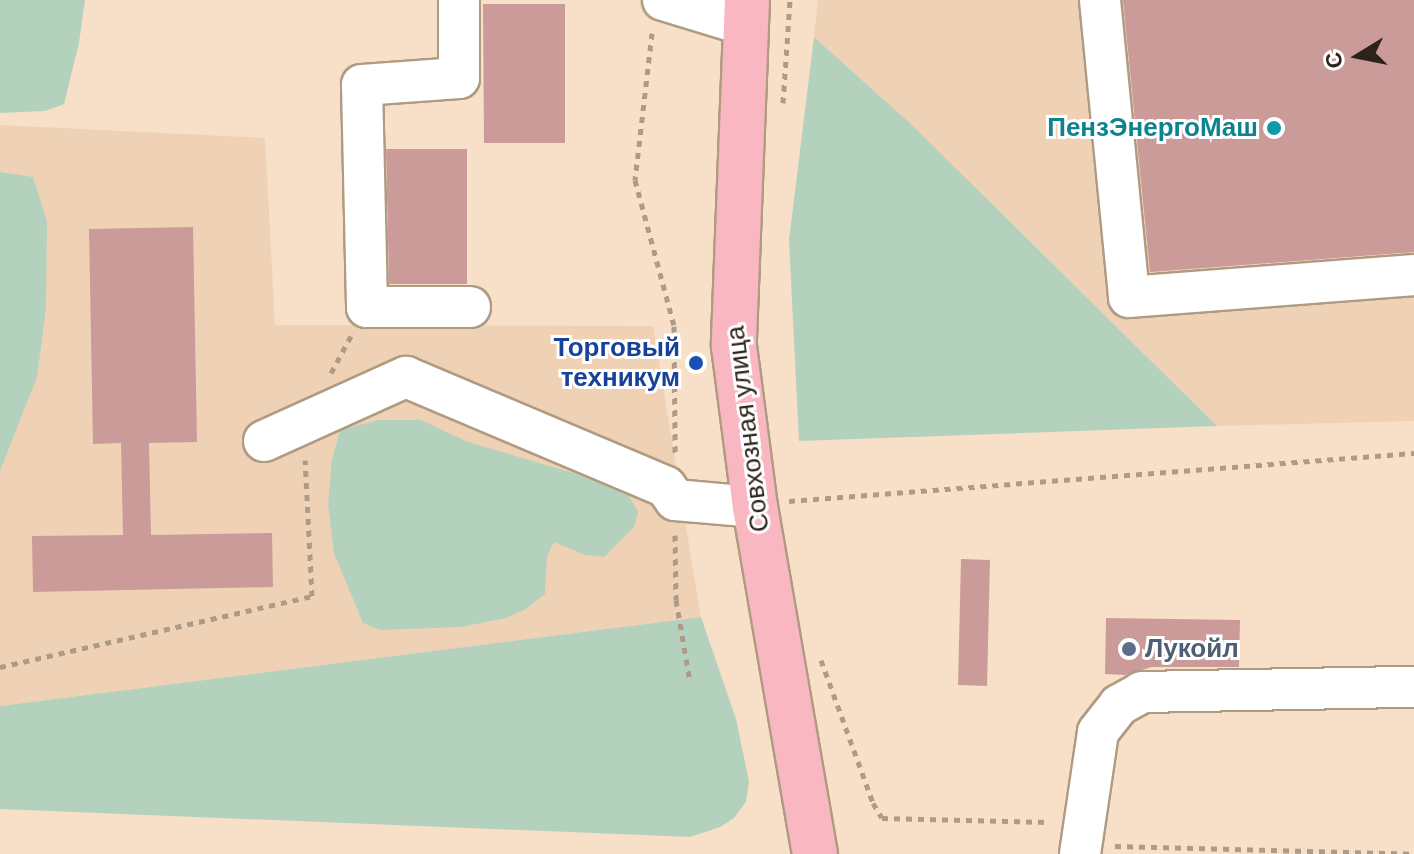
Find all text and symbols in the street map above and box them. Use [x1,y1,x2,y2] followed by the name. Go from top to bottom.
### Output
[1318,16,1398,96] north arrow
[1320,50,1348,70] text: С
[1047,112,1258,144] place label: ПензЭнергоМаш
[1265,119,1283,137] marker: ПензЭнергоМаш
[720,324,776,534] street label: Совхозная улица
[553,332,680,394] place label: Торговый техникум
[687,354,705,372] marker: Торговый техникум
[1145,633,1239,665] place label: Лукойл
[1120,640,1138,658] marker: Лукойл

